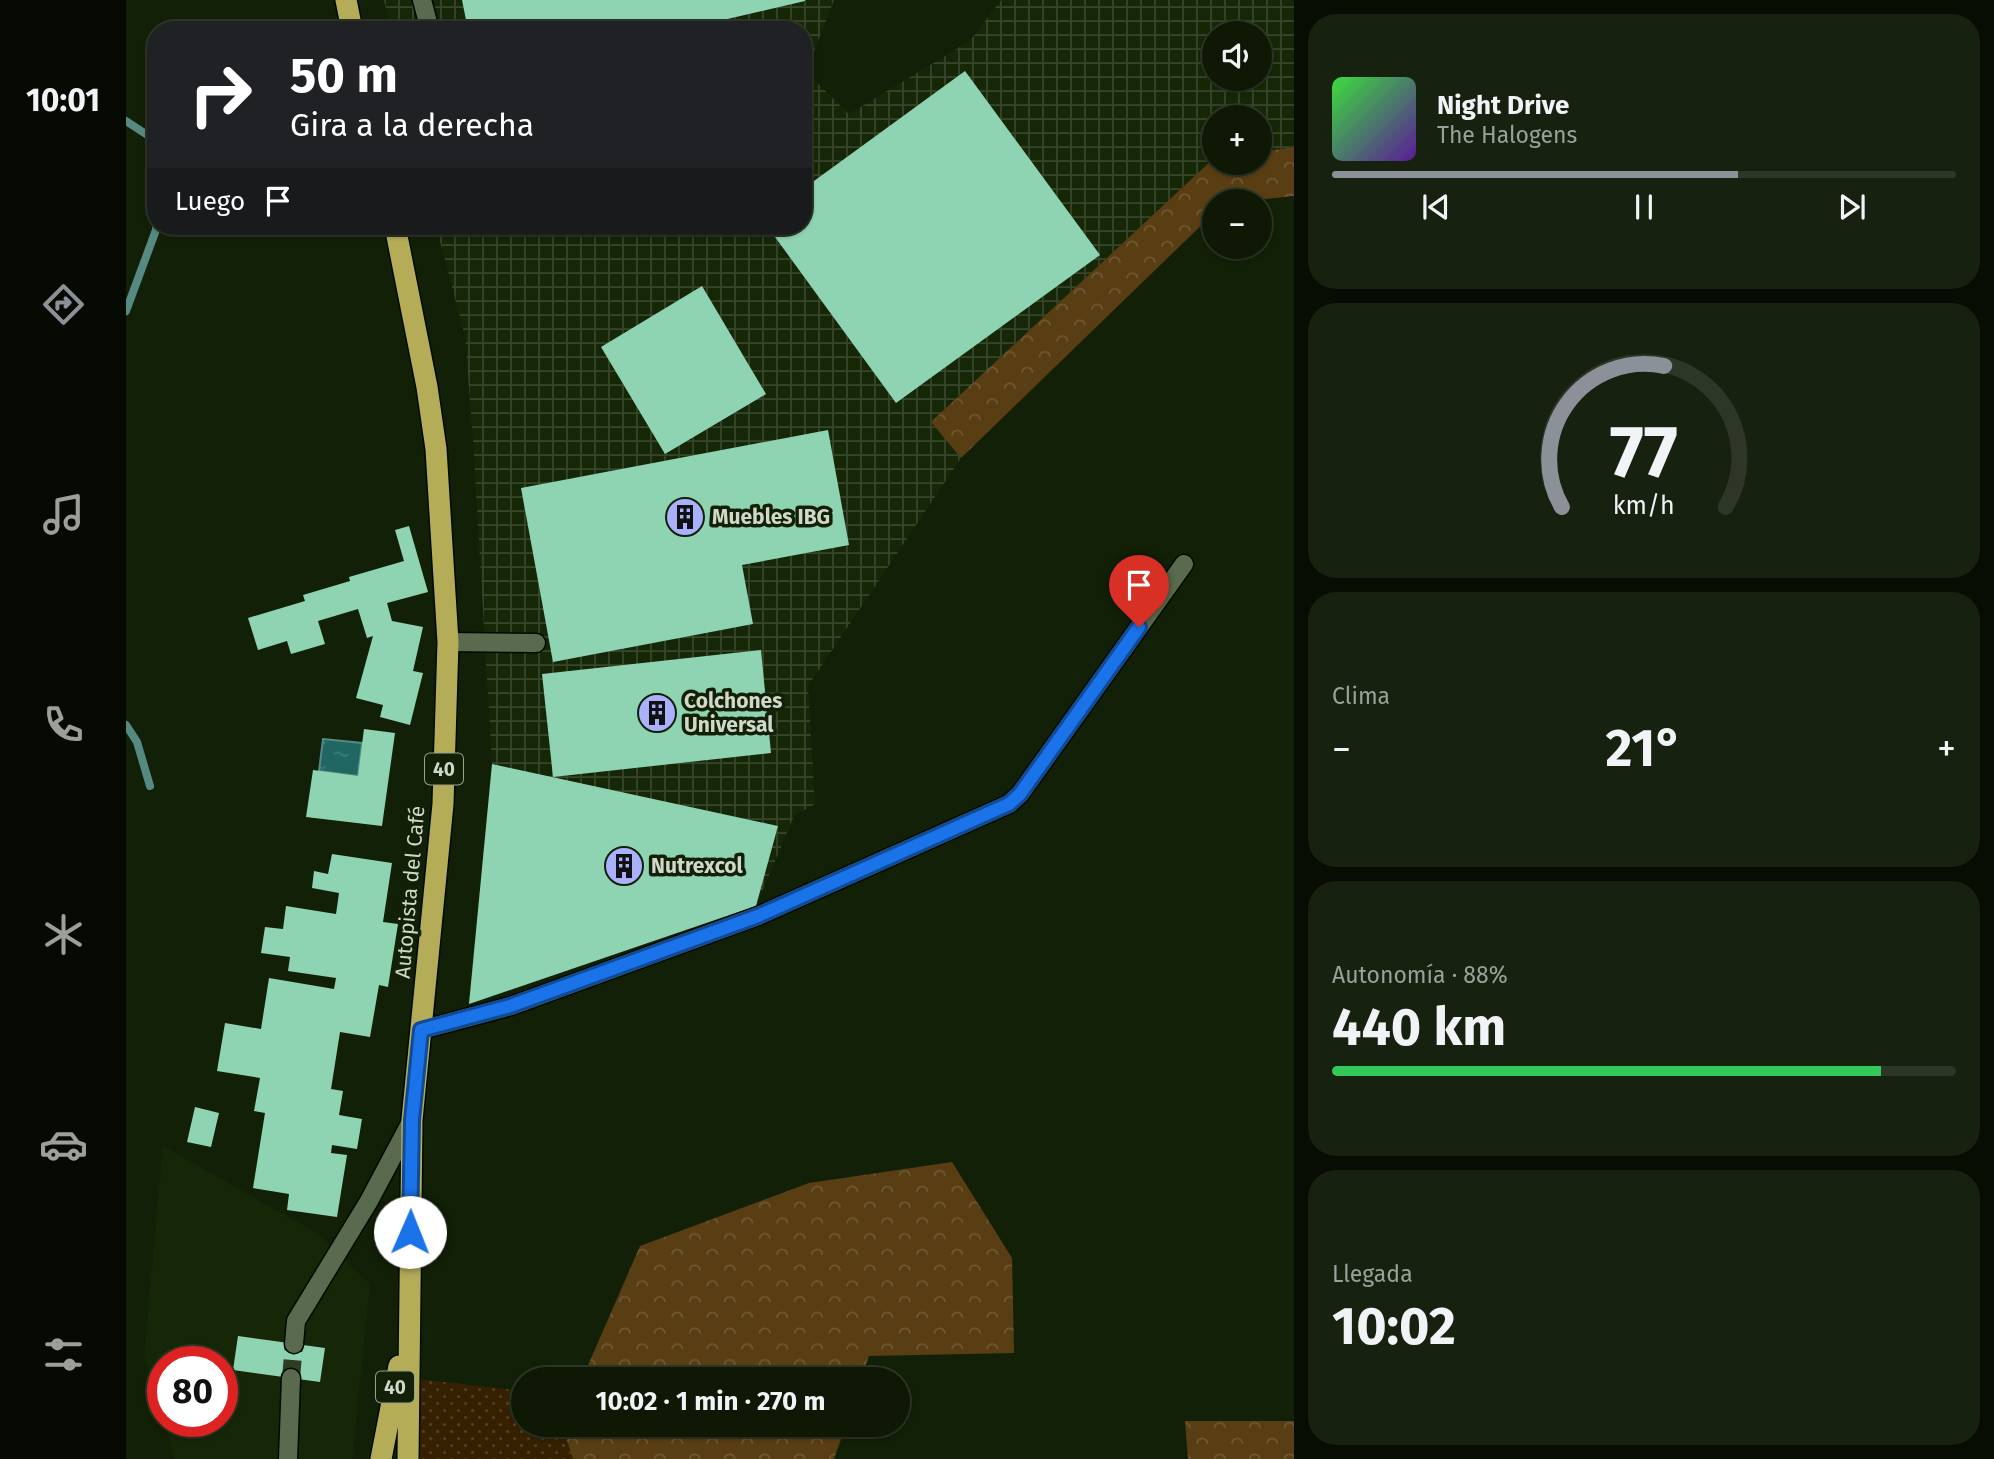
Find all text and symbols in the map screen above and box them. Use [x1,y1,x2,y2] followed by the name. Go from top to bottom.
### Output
[1202,21,1272,259] map controls
[1202,21,1272,91] button: sound
[290,46,398,105] text: 50 m
[175,49,266,140] icon: right
[26,81,100,119] text: 10:01
[1437,90,1569,121] text: Night Drive
[1202,105,1272,175] button: +
[290,106,534,144] text: Gira a la derecha
[1437,121,1577,149] text: The Halogens
[259,182,297,220] icon: arrive
[175,186,245,217] text: Luego
[1417,188,1455,226] icon: previous
[1625,188,1663,226] icon: pause
[1833,188,1871,226] icon: next
[1202,189,1272,259] button: −
[39,280,88,329] icon: directions
[1610,409,1678,496] text: 77
[39,490,88,539] icon: music
[1613,490,1675,520] text: km/h
[664,496,706,538] building icon: Muebles IBG
[712,504,830,530] place label: Muebles IBG
[1109,555,1169,627] pin
[1120,566,1158,604] icon: arrive
[1332,682,1390,710] text: Clima
[684,688,782,738] place label: Colchones Universal
[636,692,678,734] building icon: Colchones Universal
[39,700,88,749] icon: phone
[1606,717,1683,780] text: 21°
[1332,726,1351,772] text: −
[1937,726,1956,772] text: +
[425,754,463,784] road number: 40
[389,805,431,979] street label: Autopista del Café
[603,845,645,887] building icon: Nutrexcol
[651,853,744,879] place label: Nutrexcol
[39,910,88,959] icon: climate
[1332,961,1508,989] text: Autonomía · 88%
[1332,996,1506,1059] text: 440 km
[39,1120,88,1169] icon: car
[373,1195,447,1269] position arrow
[1332,1260,1413,1288] text: Llegada
[1332,1295,1456,1358] text: 10:02
[39,1330,88,1379] icon: filters
[147,1346,238,1437] speed limit sign: 80
[376,1372,414,1402] road number: 40
[596,1386,825,1417] text: 10:02 · 1 min · 270 m

